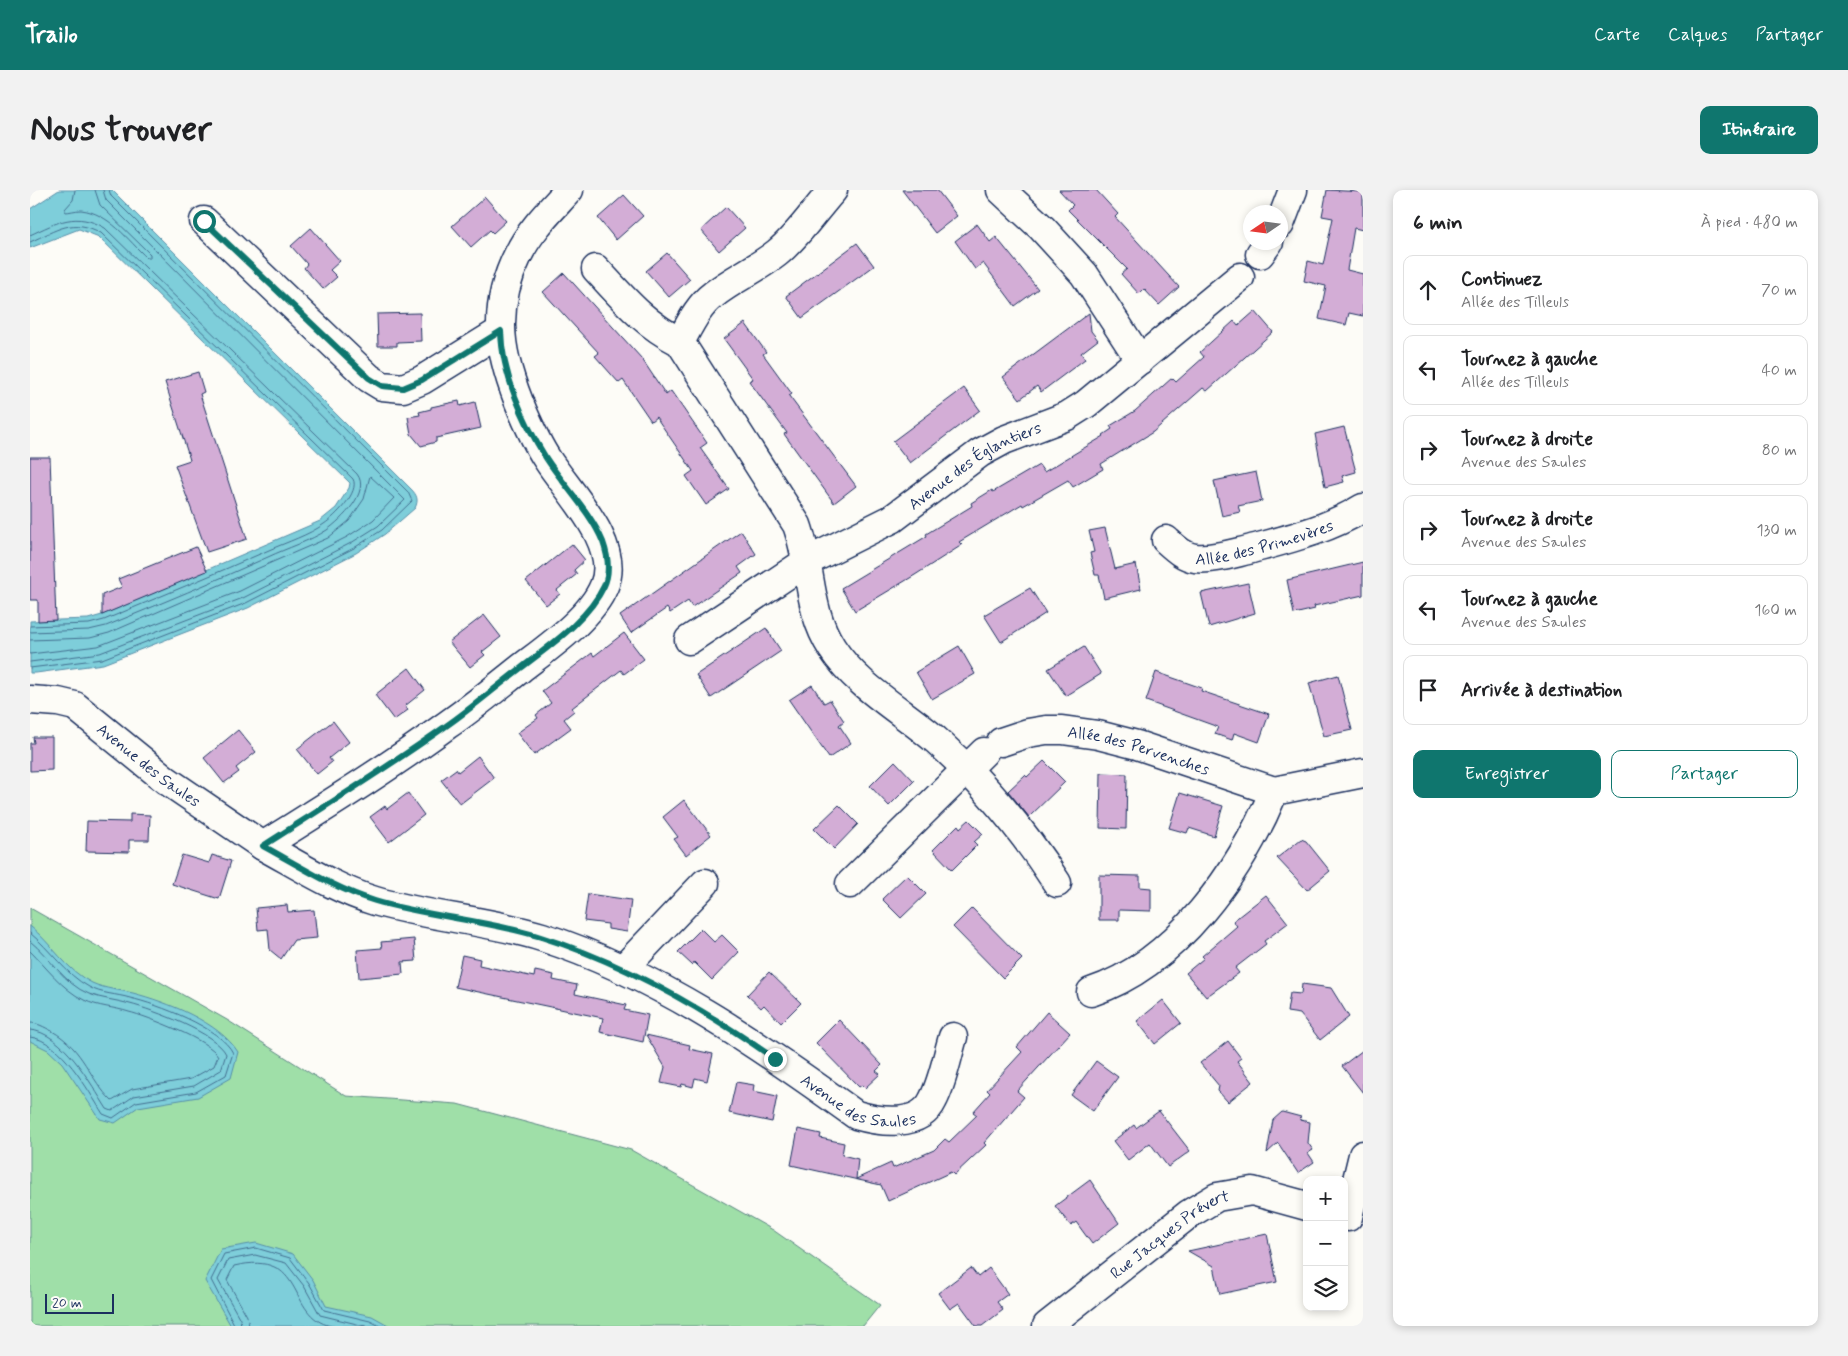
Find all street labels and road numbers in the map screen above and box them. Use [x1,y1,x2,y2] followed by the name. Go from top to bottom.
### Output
[904,418,1045,515] street label: Avenue des Églantiers
[1195,515,1337,570] street label: Allée des Primevères
[92,719,204,812] street label: Avenue des Saules
[1066,722,1212,781] street label: Allée des Pervenches
[796,1070,919,1133] street label: Avenue des Saules
[1106,1186,1231,1284] street label: Rue Jacques Prévert

